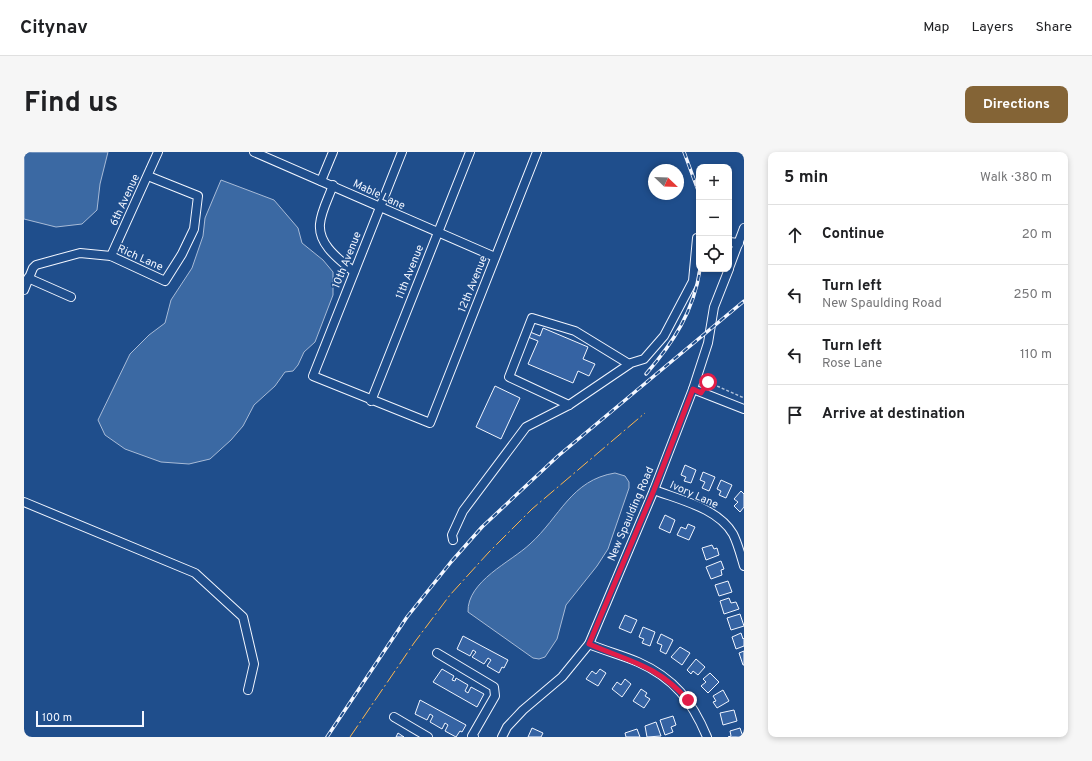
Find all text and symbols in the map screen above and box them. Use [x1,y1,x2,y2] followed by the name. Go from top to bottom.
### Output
[20,16,88,40] text: Citynav
[923,19,949,36] text: Map
[971,19,1013,36] text: Layers
[1035,19,1072,36] text: Share
[24,86,118,122] text: Find us
[965,86,1068,123] button: Directions
[648,164,684,200] north arrow
[696,164,732,272] map controls
[696,164,732,200] button: +
[784,167,828,189] text: 5 min
[980,170,1052,186] text: Walk · 380 m
[107,172,143,228] street label: 6th Avenue
[351,177,408,213] street label: Mable Lane
[696,200,732,236] button: −
[784,224,806,246] icon: ahead
[822,225,884,244] text: Continue
[1022,227,1052,243] text: 20 m
[329,229,365,291] street label: 10th Avenue
[696,236,732,272] button: locate
[115,242,165,274] street label: Rich Lane
[393,243,427,301] street label: 11th Avenue
[455,254,491,314] street label: 12th Avenue
[822,277,882,296] text: Turn left
[784,284,806,306] icon: left
[1014,287,1052,303] text: 250 m
[822,296,942,312] text: New Spaulding Road
[822,337,882,356] text: Turn left
[784,344,806,366] icon: left
[1020,347,1052,363] text: 110 m
[822,356,882,372] text: Rose Lane
[699,373,717,391] route start
[784,404,806,426] icon: arrive
[822,405,965,424] text: Arrive at destination
[605,465,657,563] street label: New Spaulding Road
[667,478,721,512] street label: Ivory Lane
[679,691,697,709] route end
[36,709,144,728] scale bar
[42,711,72,725] text: 100 m

